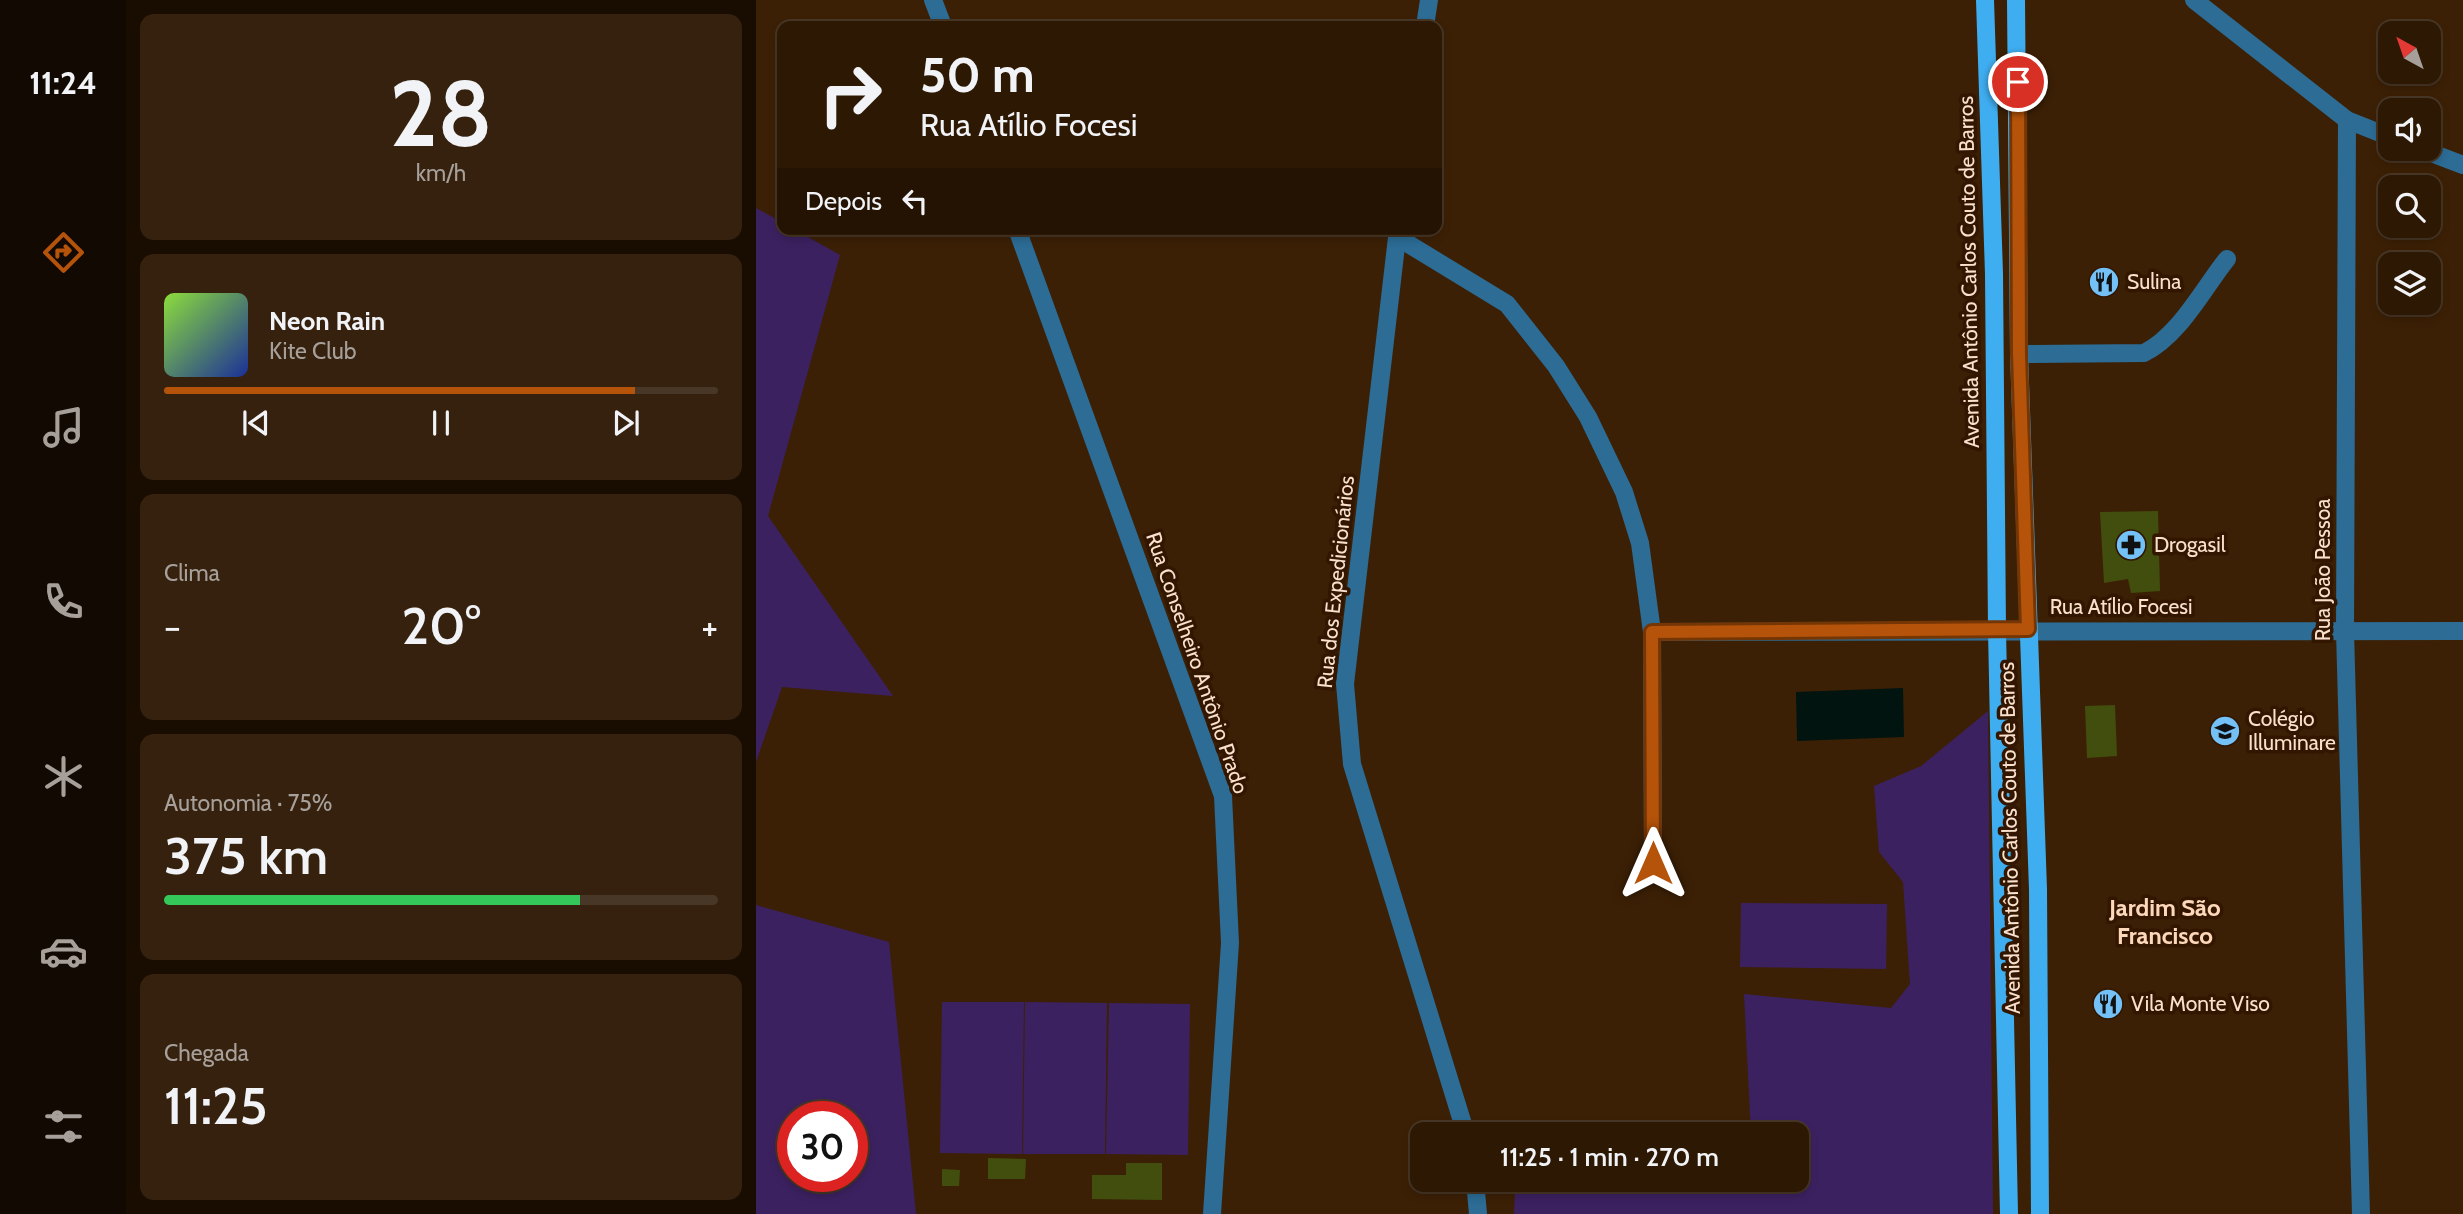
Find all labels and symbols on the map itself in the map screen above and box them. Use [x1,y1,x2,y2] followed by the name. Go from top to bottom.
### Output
[2378,21,2441,84] north arrow
[1988,52,2048,112] pin
[1953,95,1984,448] street label: Avenida Antônio Carlos Couto de Barros
[2087,265,2121,299] restaurant icon: Sulina
[2127,269,2181,294] place label: Sulina
[1312,474,1359,690] street label: Rua dos Expedicionários
[2310,499,2335,641] street label: Rua João Pessoa
[2114,528,2148,562] pharmacy icon: Drogasil
[1141,529,1254,797] street label: Rua Conselheiro Antônio Prado
[2154,532,2226,557] place label: Drogasil
[2050,594,2192,619] street label: Rua Atílio Focesi
[1994,661,2025,1014] street label: Avenida Antônio Carlos Couto de Barros
[2248,706,2336,755] place label: Colégio Illuminare
[2208,714,2242,748] school or university icon: Colégio Illuminare
[1616,826,1690,900] position arrow
[2108,893,2221,950] district label: Jardim São Francisco
[2091,987,2125,1021] restaurant icon: Vila Monte Viso
[2131,991,2270,1016] place label: Vila Monte Viso
[777,1101,868,1192] speed limit sign: 30

